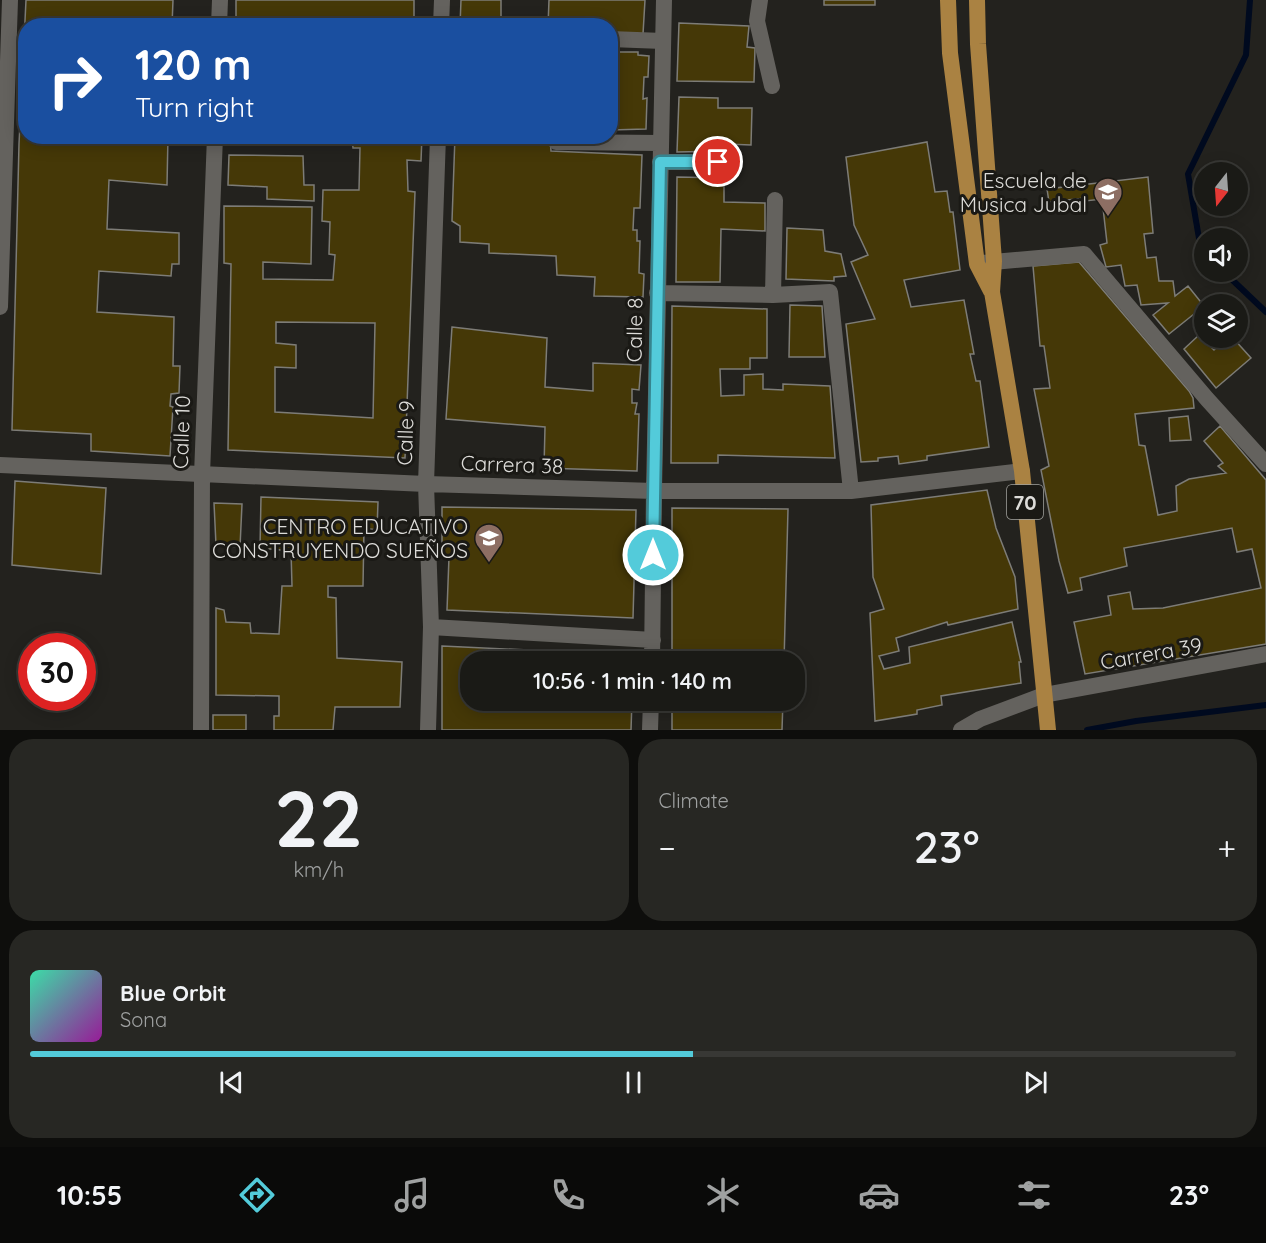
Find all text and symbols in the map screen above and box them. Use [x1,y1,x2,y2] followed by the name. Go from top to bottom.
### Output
[135,38,252,91] text: 120 m
[36,42,114,120] icon: right
[135,90,254,124] text: Turn right
[692,136,743,187] pin
[701,145,734,178] icon: arrive
[1194,162,1248,216] north arrow
[1194,162,1248,348] map controls
[960,167,1087,217] place label: Escuela de Musica Jubal
[1092,176,1124,218] school or university icon: Escuela de Musica Jubal
[1194,228,1248,282] button: sound
[1194,294,1248,348] button: layers
[620,297,648,363] street label: Calle 8
[167,395,195,469] street label: Calle 10
[391,400,419,466] street label: Calle 9
[460,449,564,479] street label: Carrera 38
[1007,485,1043,519] road number: 70
[212,513,468,563] place label: CENTRO EDUCATIVO CONSTRUYENDO SUEÑOS
[473,522,505,564] school or university icon: CENTRO EDUCATIVO CONSTRUYENDO SUEÑOS
[621,523,685,587] position arrow
[1098,631,1204,675] street label: Carrera 39
[18,633,96,711] speed limit sign: 30
[533,667,732,695] text: 10:56 · 1 min · 140 m
[274,769,363,867] text: 22
[659,788,729,813] text: Climate
[913,818,980,874] text: 23°
[659,827,676,868] text: −
[1217,827,1236,868] text: +
[293,857,344,882] text: km/h
[120,979,226,1007] text: Blue Orbit
[120,1007,167,1032] text: Sona
[215,1066,248,1099] icon: previous
[617,1066,650,1099] icon: pause
[1019,1066,1052,1099] icon: next
[236,1174,278,1216] icon: directions
[391,1174,433,1216] icon: music
[547,1174,589,1216] icon: phone
[702,1174,744,1216] icon: climate
[858,1174,900,1216] icon: car
[1013,1174,1055,1216] icon: filters
[57,1178,122,1212] text: 10:55
[1169,1178,1209,1212] text: 23°

